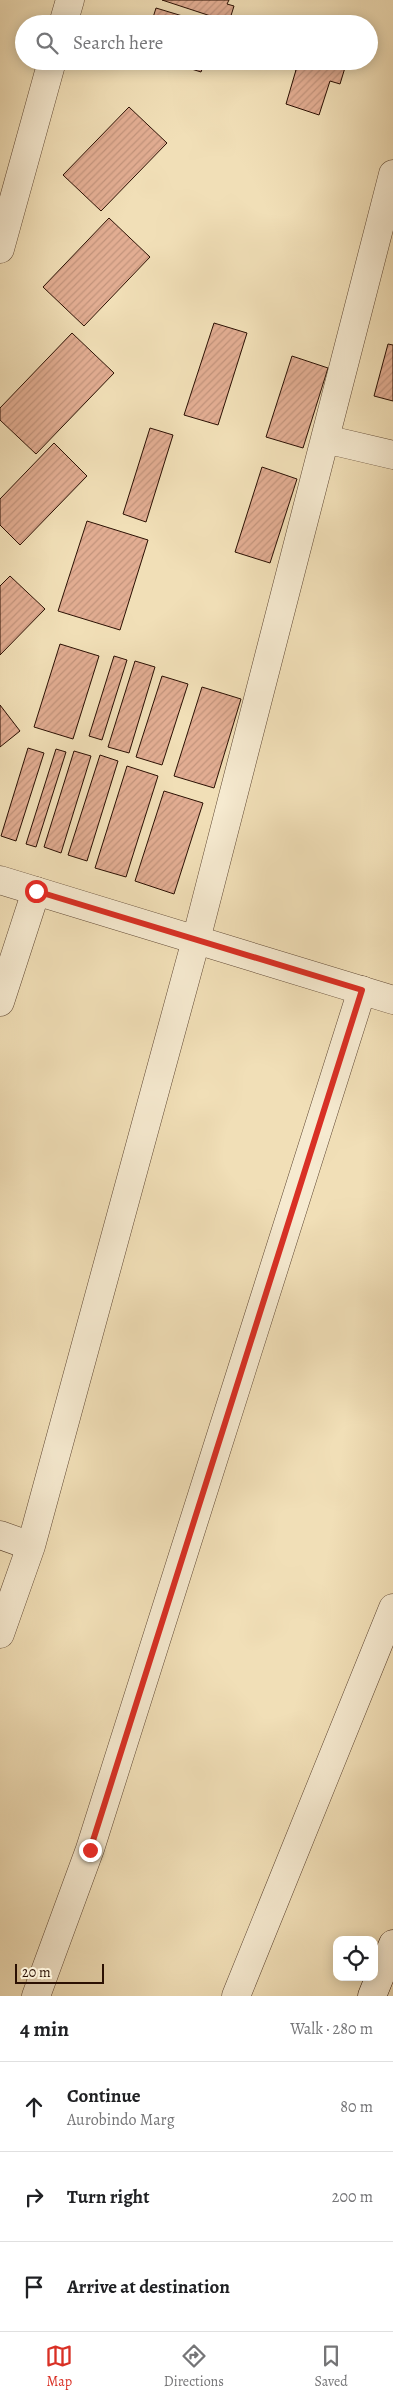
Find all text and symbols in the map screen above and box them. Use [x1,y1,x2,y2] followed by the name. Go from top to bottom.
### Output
[15,15,378,70] search box
[33,29,61,57] icon: search
[73,30,163,56] text: Search here
[25,880,48,903] route start
[79,1839,102,1862] route end
[333,1936,378,1981] map controls
[333,1936,378,1981] button: locate
[15,1961,104,1984] scale bar
[22,1963,51,1982] text: 20 m
[20,2015,69,2043] text: 4 min
[290,2018,373,2040] text: Walk · 280 m
[67,2083,141,2109] text: Continue
[20,2093,48,2121] icon: ahead
[340,2096,373,2118] text: 80 m
[67,2109,175,2131] text: Aurobindo Marg
[20,2183,48,2211] icon: right
[67,2184,149,2210] text: Turn right
[332,2186,373,2208] text: 200 m
[20,2273,48,2301] icon: arrive
[67,2274,230,2300] text: Arrive at destination
[45,2342,73,2391] tab: Map
[164,2342,224,2391] tab: Directions
[315,2342,348,2391] tab: Saved

